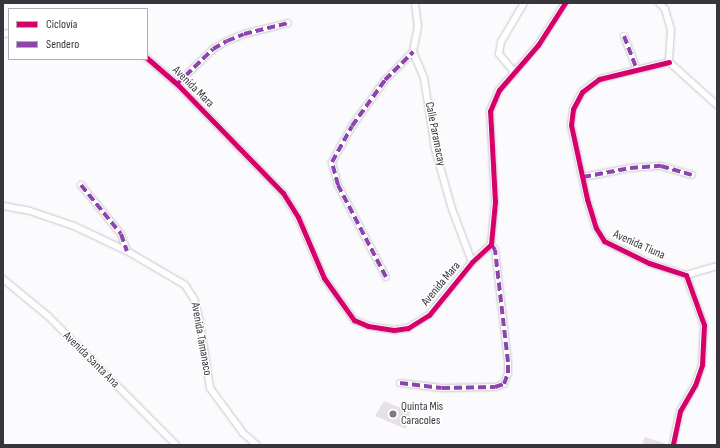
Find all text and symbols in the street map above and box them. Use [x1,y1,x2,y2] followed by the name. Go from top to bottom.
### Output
[8,8,148,60] legend
[46,17,77,32] text: Ciclovía
[46,37,79,52] text: Sendero
[169,63,217,111] street label: Avenida Mara
[422,101,448,167] street label: Calle Paramacay
[611,227,667,263] street label: Avenida Tiuna
[418,259,464,309] street label: Avenida Mara
[188,301,214,377] street label: Avenida Tamanaco
[60,329,122,391] street label: Avenida Santa Ana
[401,400,443,428] place label: Quinta Mis Caracoles
[388,409,398,419] marker: Quinta Mis Caracoles

